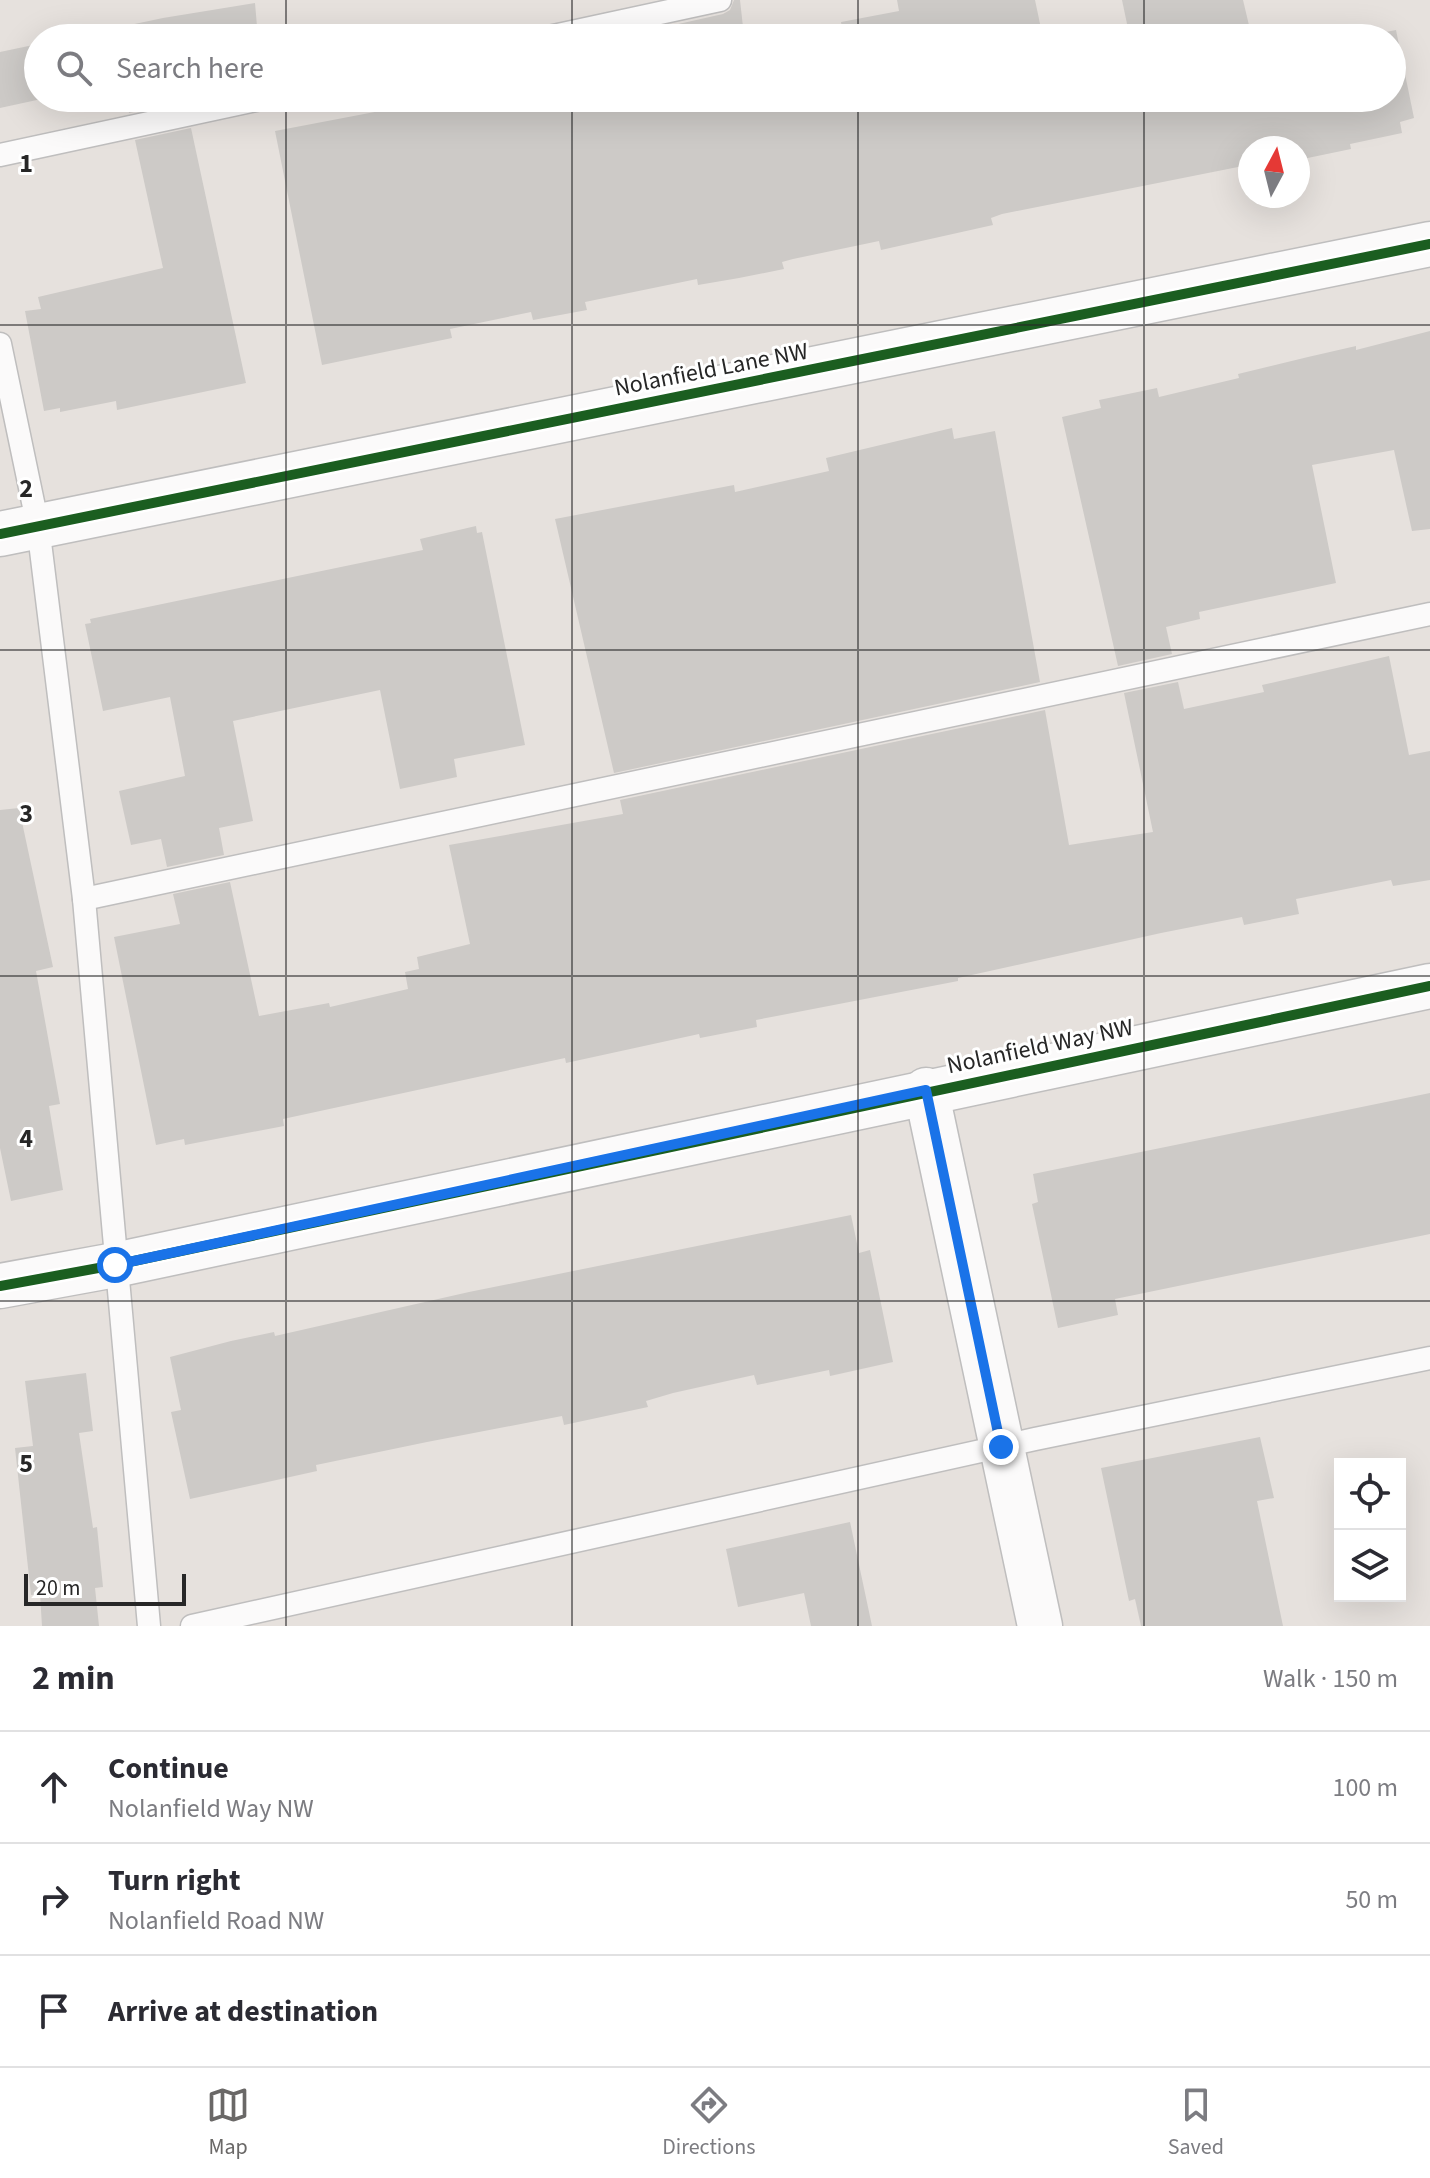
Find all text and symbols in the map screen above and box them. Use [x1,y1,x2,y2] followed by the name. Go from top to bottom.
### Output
[24,24,1406,112] search box
[52,46,96,90] icon: search
[116,47,264,90] text: Search here
[1238,136,1310,208] north arrow
[19,145,33,182] text: 1
[611,333,811,405] street label: Nolanfield Lane NW
[19,470,33,507] text: 2
[19,795,33,832] text: 3
[944,1010,1137,1083] street label: Nolanfield Way NW
[19,1120,33,1157] text: 4
[97,1247,133,1283] route start
[983,1429,1019,1465] route end
[19,1445,33,1482] text: 5
[1334,1458,1406,1602] map controls
[1334,1458,1406,1530] button: locate
[1334,1530,1406,1602] button: layers
[24,1570,186,1606] scale bar
[36,1572,81,1604] text: 20 m
[32,1654,115,1703] text: 2 min
[1263,1660,1398,1697] text: Walk · 150 m
[108,1747,229,1790] text: Continue
[32,1765,76,1809] icon: ahead
[1332,1769,1398,1806] text: 100 m
[108,1790,314,1827] text: Nolanfield Way NW
[108,1859,240,1902] text: Turn right
[32,1877,76,1921] icon: right
[1345,1881,1398,1918] text: 50 m
[108,1902,324,1939] text: Nolanfield Road NW
[32,1989,76,2033] icon: arrive
[108,1990,378,2033] text: Arrive at destination
[206,2083,250,2163] tab: Map
[662,2083,755,2163] tab: Directions
[1168,2083,1224,2163] tab: Saved

